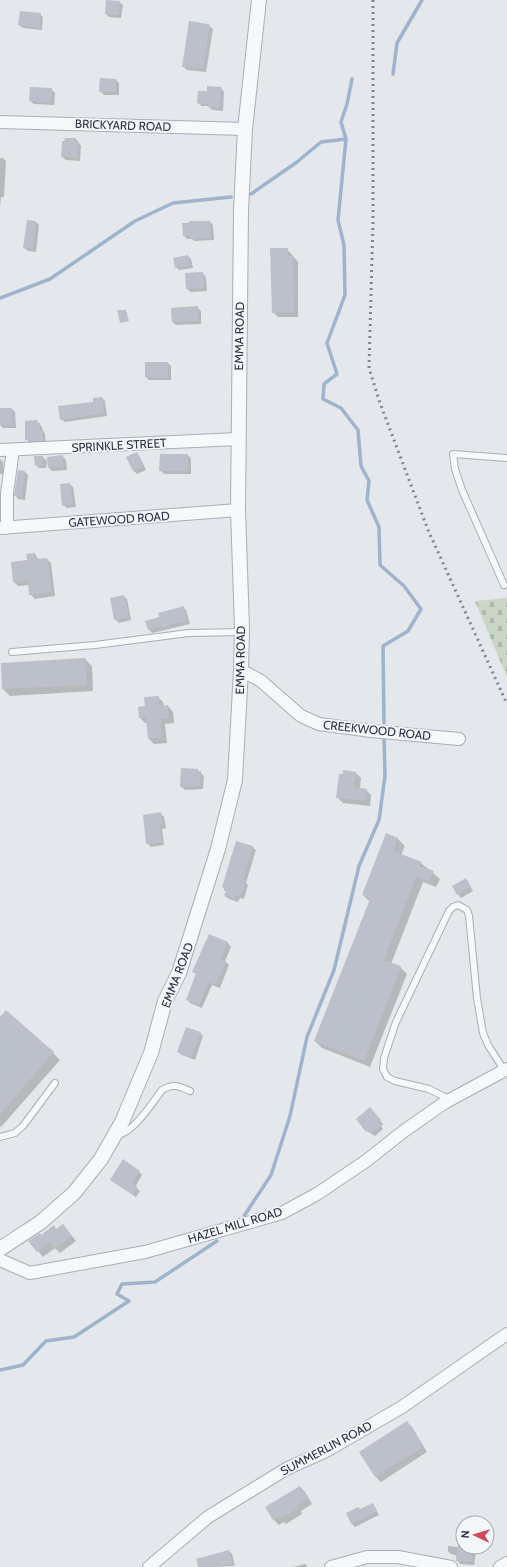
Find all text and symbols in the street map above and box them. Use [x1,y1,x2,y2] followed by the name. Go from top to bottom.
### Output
[75,116,172,134] street label: BRICKYARD ROAD
[231,301,247,370] street label: EMMA ROAD
[71,435,167,455] street label: SPRINKLE STREET
[68,508,170,530] street label: GATEWOOD ROAD
[232,625,248,694] street label: EMMA ROAD
[322,717,432,743] street label: CREEKWOOD ROAD
[158,940,196,1010] street label: EMMA ROAD
[186,1203,284,1246] street label: HAZEL MILL ROAD
[278,1417,375,1478] street label: SUMMERLIN ROAD
[455,1515,495,1555] north arrow
[458,1530,472,1539] text: N

